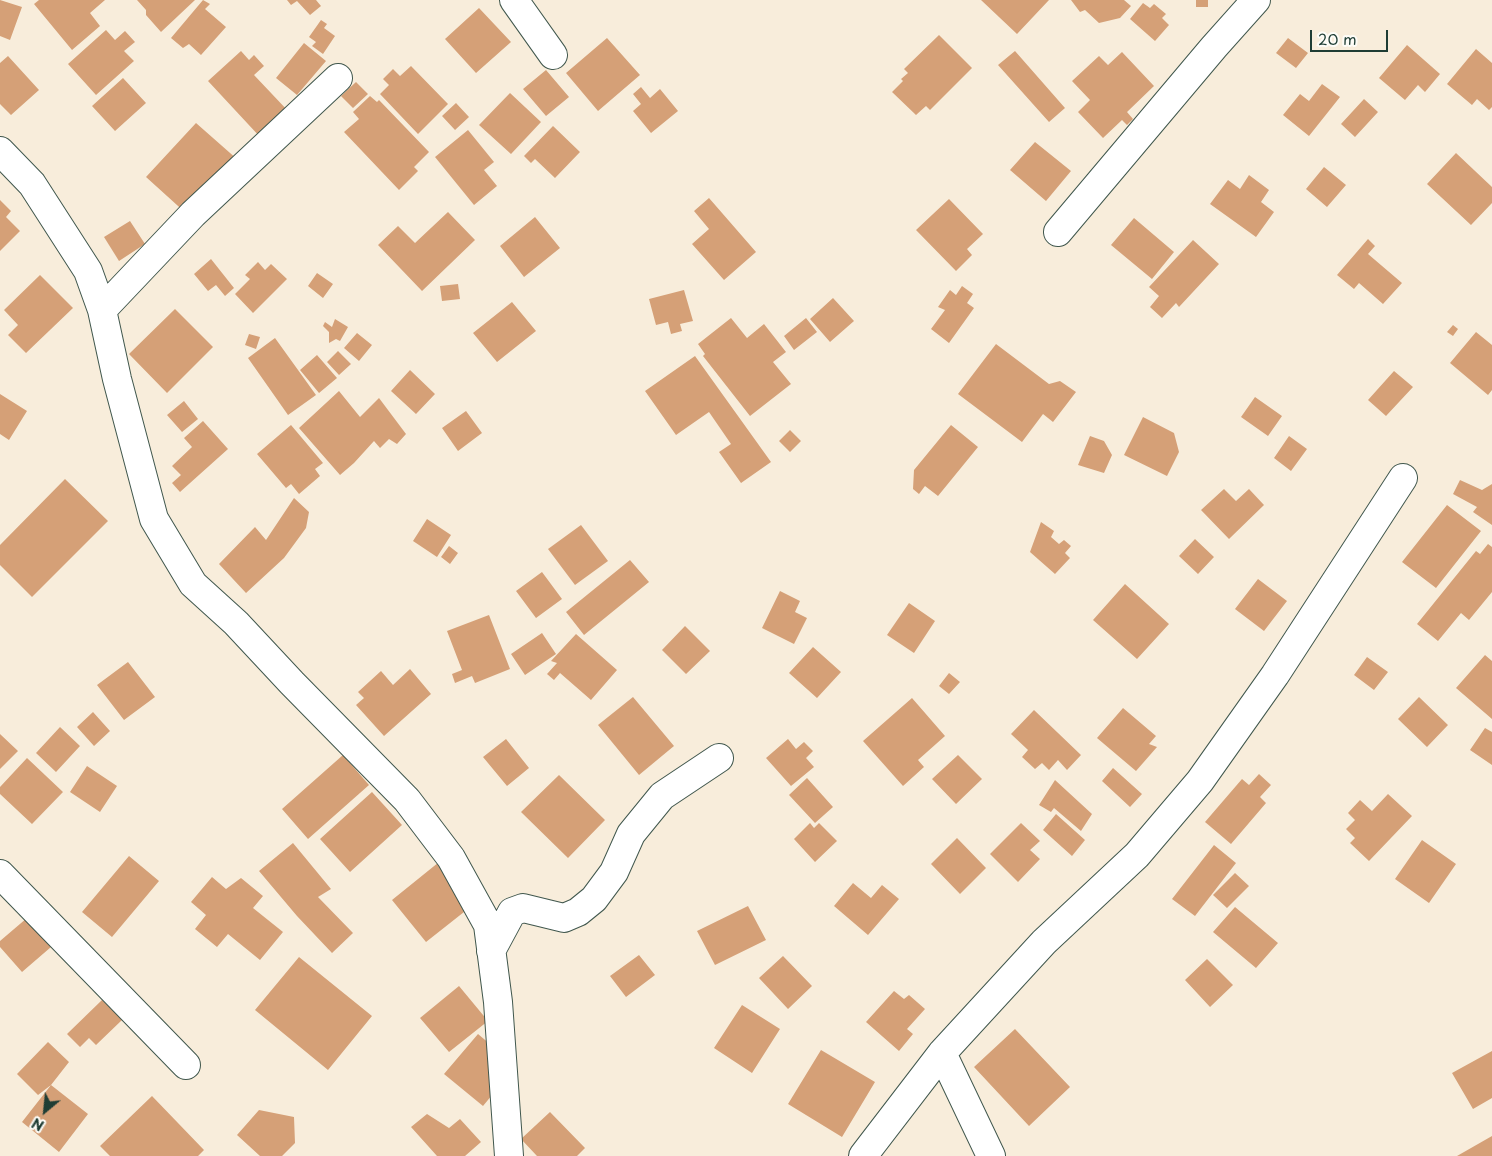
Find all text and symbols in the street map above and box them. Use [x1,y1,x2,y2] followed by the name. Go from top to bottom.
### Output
[1312,20,1390,52] scale bar
[1318,27,1357,50] text: 20 m
[20,1086,70,1136] north arrow
[28,1113,48,1137] text: N

